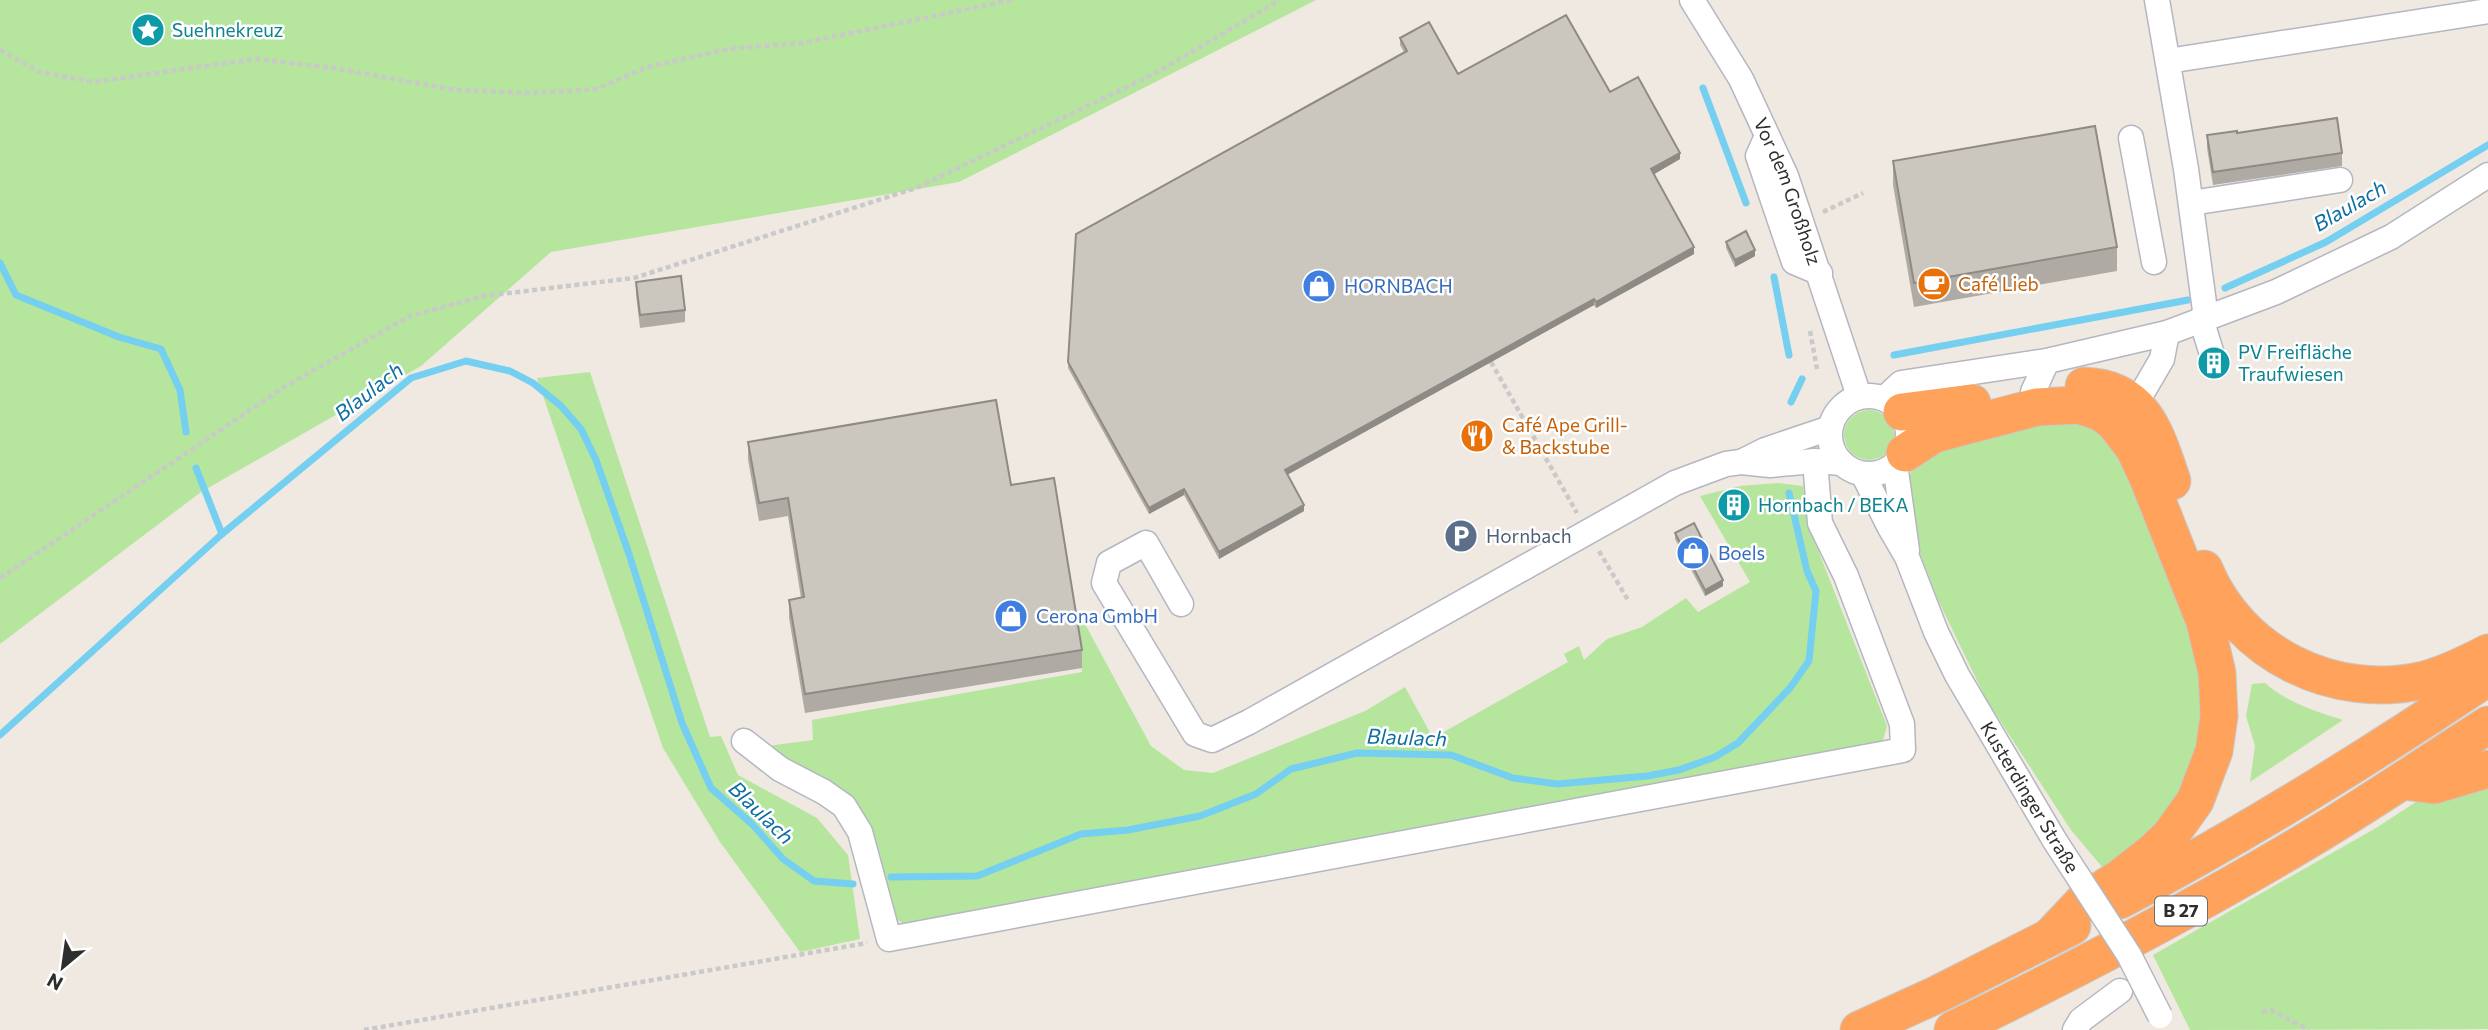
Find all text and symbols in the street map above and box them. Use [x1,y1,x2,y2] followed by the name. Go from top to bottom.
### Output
[129,11,167,49] place icon: Suehnekreuz
[172,18,283,41] place label: Suehnekreuz
[1750,114,1827,268] street label: Vor dem Großholz
[2308,174,2390,236] water label: Blaulach
[1915,265,1953,303] cafe icon: Café Lieb
[1300,267,1338,305] shop icon: HORNBACH
[1958,272,2039,295] place label: Café Lieb
[1344,274,1453,297] place label: HORNBACH
[2238,340,2352,385] place label: PV Freifläche Traufwiesen
[2195,344,2233,382] building icon: PV Freifläche Traufwiesen
[329,356,407,425] water label: Blaulach
[1502,413,1628,458] place label: Café Ape Grill- & Backstube
[1458,417,1496,455] restaurant icon: Café Ape Grill- & Backstube
[1715,486,1753,524] building icon: Hornbach / BEKA
[1758,493,1909,516] place label: Hornbach / BEKA
[1442,517,1480,555] parking icon: Hornbach
[1486,524,1572,547] place label: Hornbach
[1674,534,1712,572] shop icon: Boels
[1718,541,1765,564] place label: Boels
[992,597,1030,635] shop icon: Cerona GmbH
[1036,604,1158,627] place label: Cerona GmbH
[1976,717,2085,877] street label: Kusterdinger Straße
[1366,723,1448,750] water label: Blaulach
[724,775,800,849] water label: Blaulach
[2155,896,2207,926] road number: B 27
[28,932,98,1002] north arrow
[43,969,66,996] text: N

